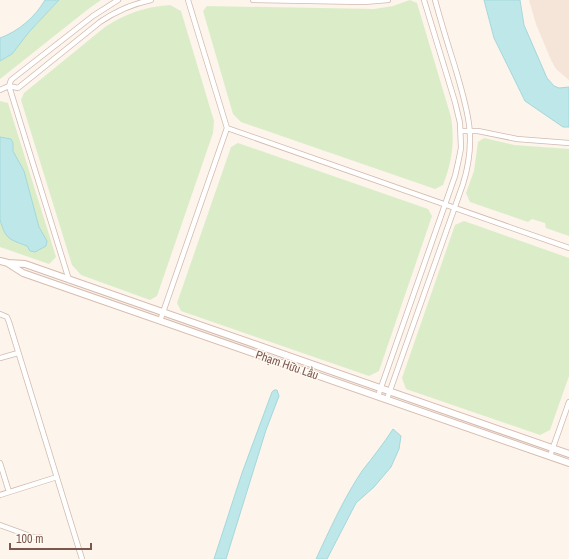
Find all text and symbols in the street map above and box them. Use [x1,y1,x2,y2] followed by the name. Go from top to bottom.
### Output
[253,347,321,383] street label: Phạm Hữu Lầu
[10,525,91,551] scale bar
[16,531,43,547] text: 100 m

